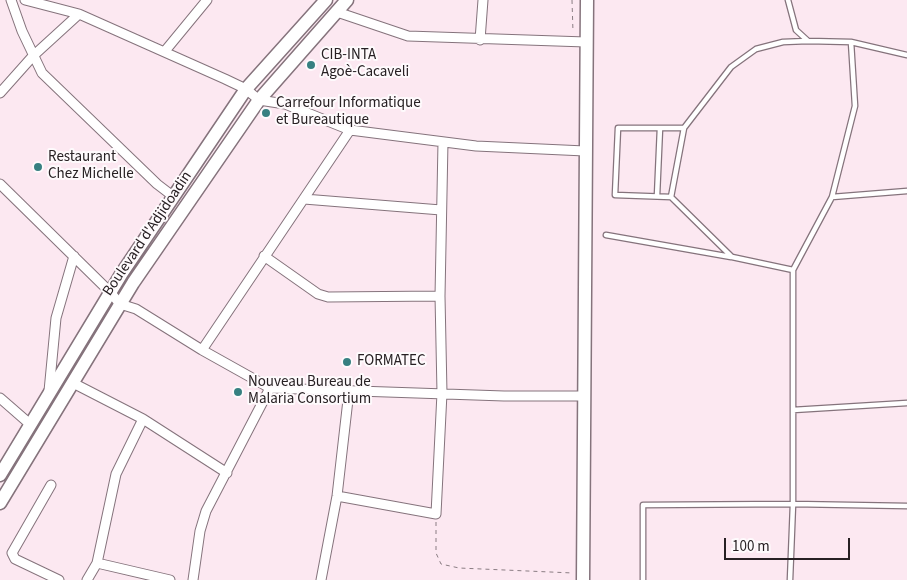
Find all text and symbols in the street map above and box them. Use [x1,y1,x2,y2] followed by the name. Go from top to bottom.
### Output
[321,47,409,82] place label: CIB-INTA Agoè-Cacaveli
[305,59,317,71] marker: CIB-INTA Agoè-Cacaveli
[276,95,421,130] place label: Carrefour Informatique et Bureautique
[260,107,272,119] marker: Carrefour Informatique et Bureautique
[48,149,134,184] place label: Restaurant Chez Michelle
[32,161,44,173] marker: Restaurant Chez Michelle
[100,168,196,300] street label: Boulevard d'Adjidoadin
[357,353,425,371] place label: FORMATEC
[341,356,353,368] marker: FORMATEC
[248,374,371,409] place label: Nouveau Bureau de Malaria Consortium
[232,386,244,398] marker: Nouveau Bureau de Malaria Consortium
[727,528,853,560] scale bar
[732,536,770,557] text: 100 m

